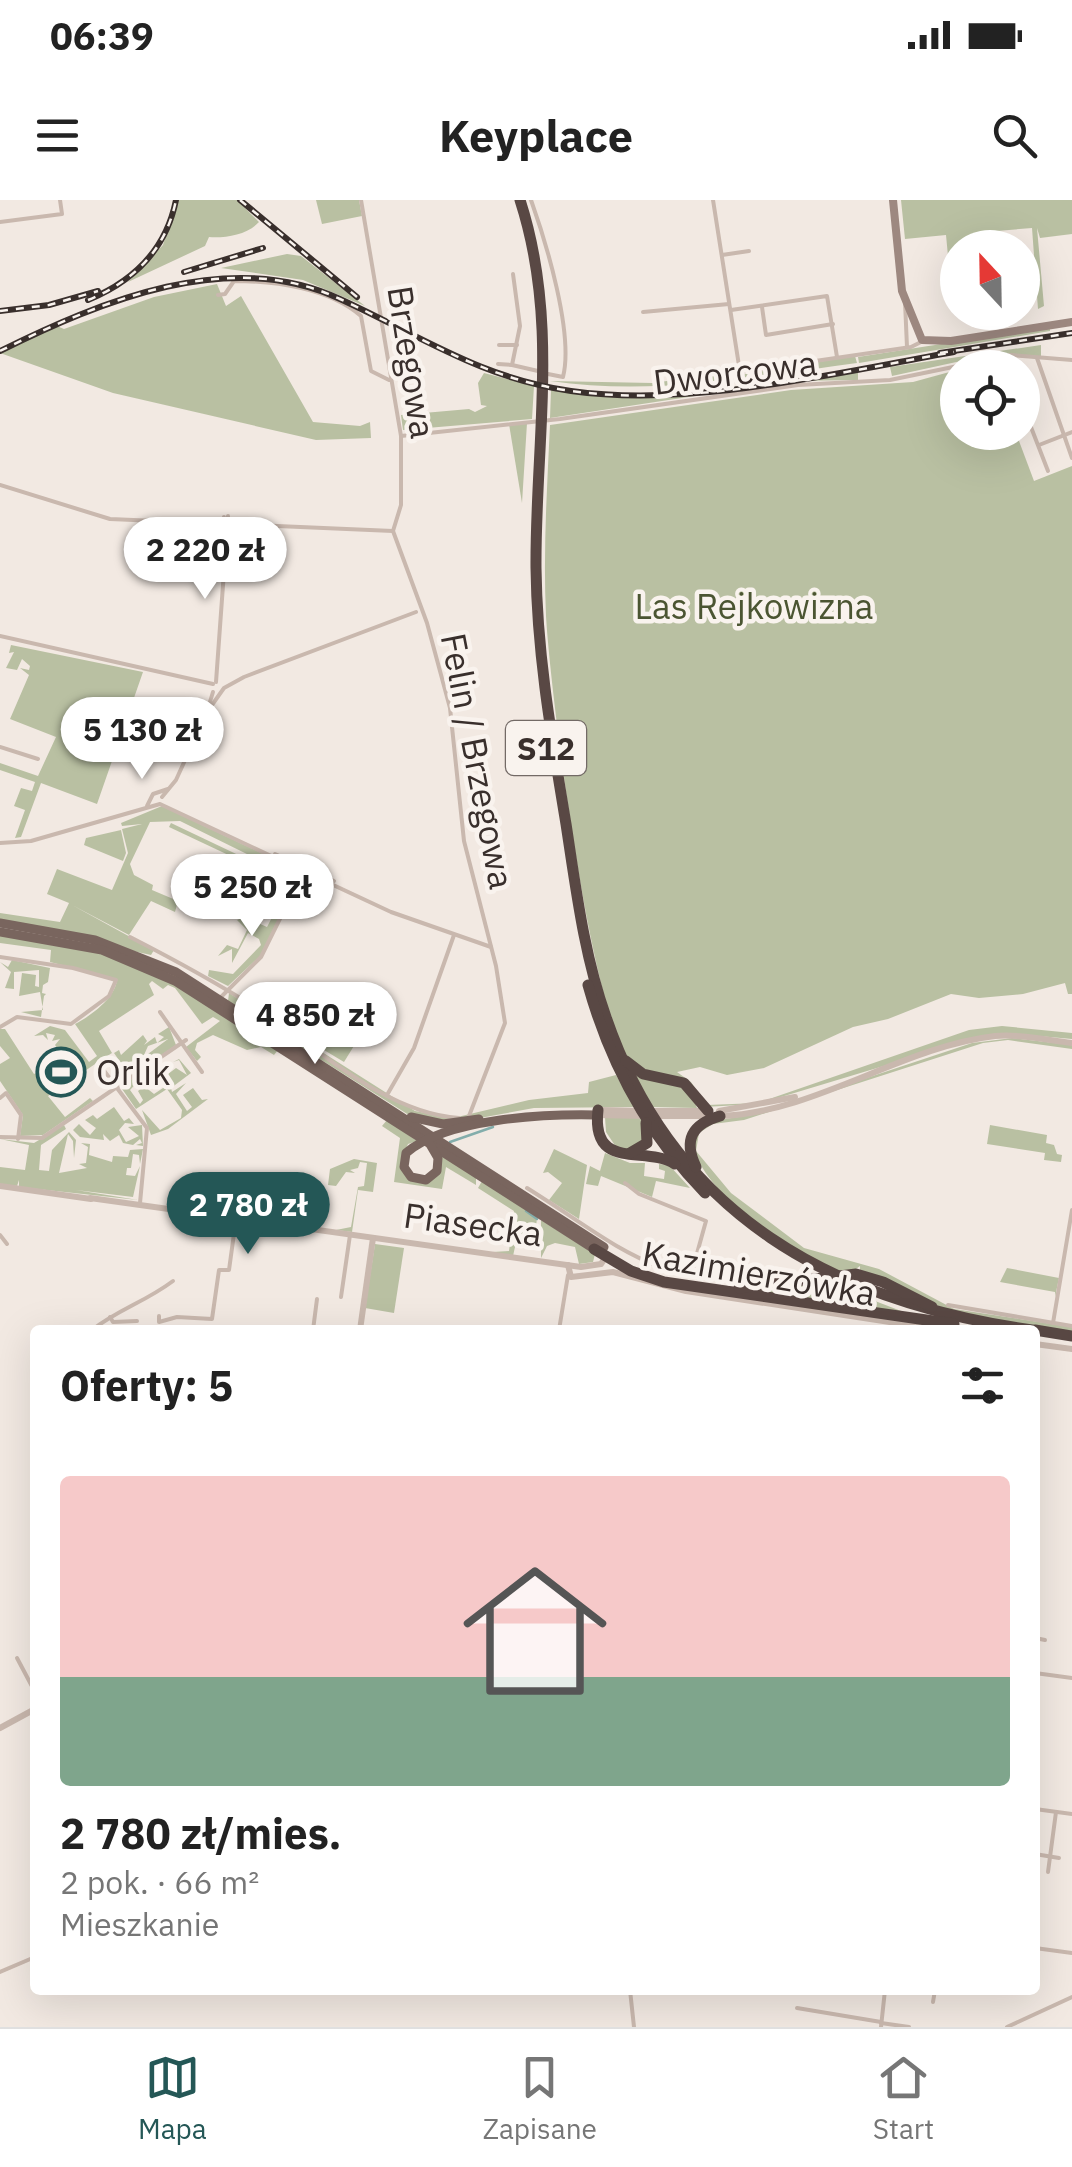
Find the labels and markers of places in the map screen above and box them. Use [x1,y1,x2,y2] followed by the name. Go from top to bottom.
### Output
[102,517,308,602] pin: 2 220 zł
[39,697,245,782] pin: 5 130 zł
[149,854,355,939] pin: 5 250 zł
[212,982,418,1067] pin: 4 850 zł
[35,1046,87,1098] sports icon: Orlik
[96,1049,170,1095] place label: Orlik
[145,1172,351,1257] pin: 2 780 zł

